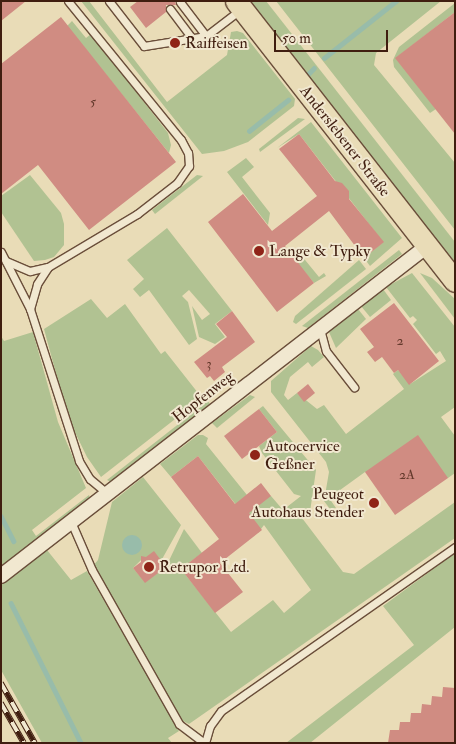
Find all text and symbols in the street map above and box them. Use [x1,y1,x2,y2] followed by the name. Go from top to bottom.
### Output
[276,20,390,52] scale bar
[282,29,311,48] text: 50 m
[185,33,248,53] place label: Raiffeisen
[169,37,181,49] marker: Raiffeisen
[296,82,394,200] street label: Anderslebener Straße
[90,94,96,110] house number: 5
[269,241,370,261] place label: Lange & Typky
[253,245,265,257] marker: Lange & Typky
[396,333,404,349] house number: 2
[206,356,212,372] house number: 3
[168,367,238,427] street label: Hopfenweg
[265,436,340,474] place label: Autocervice Geßner
[249,449,261,461] marker: Autocervice Geßner
[399,467,415,483] house number: 2A
[251,484,364,522] place label: Peugeot Autohaus Stender
[368,497,380,509] marker: Peugeot Autohaus Stender
[159,557,249,577] place label: Retrupor Ltd.
[143,561,155,573] marker: Retrupor Ltd.

